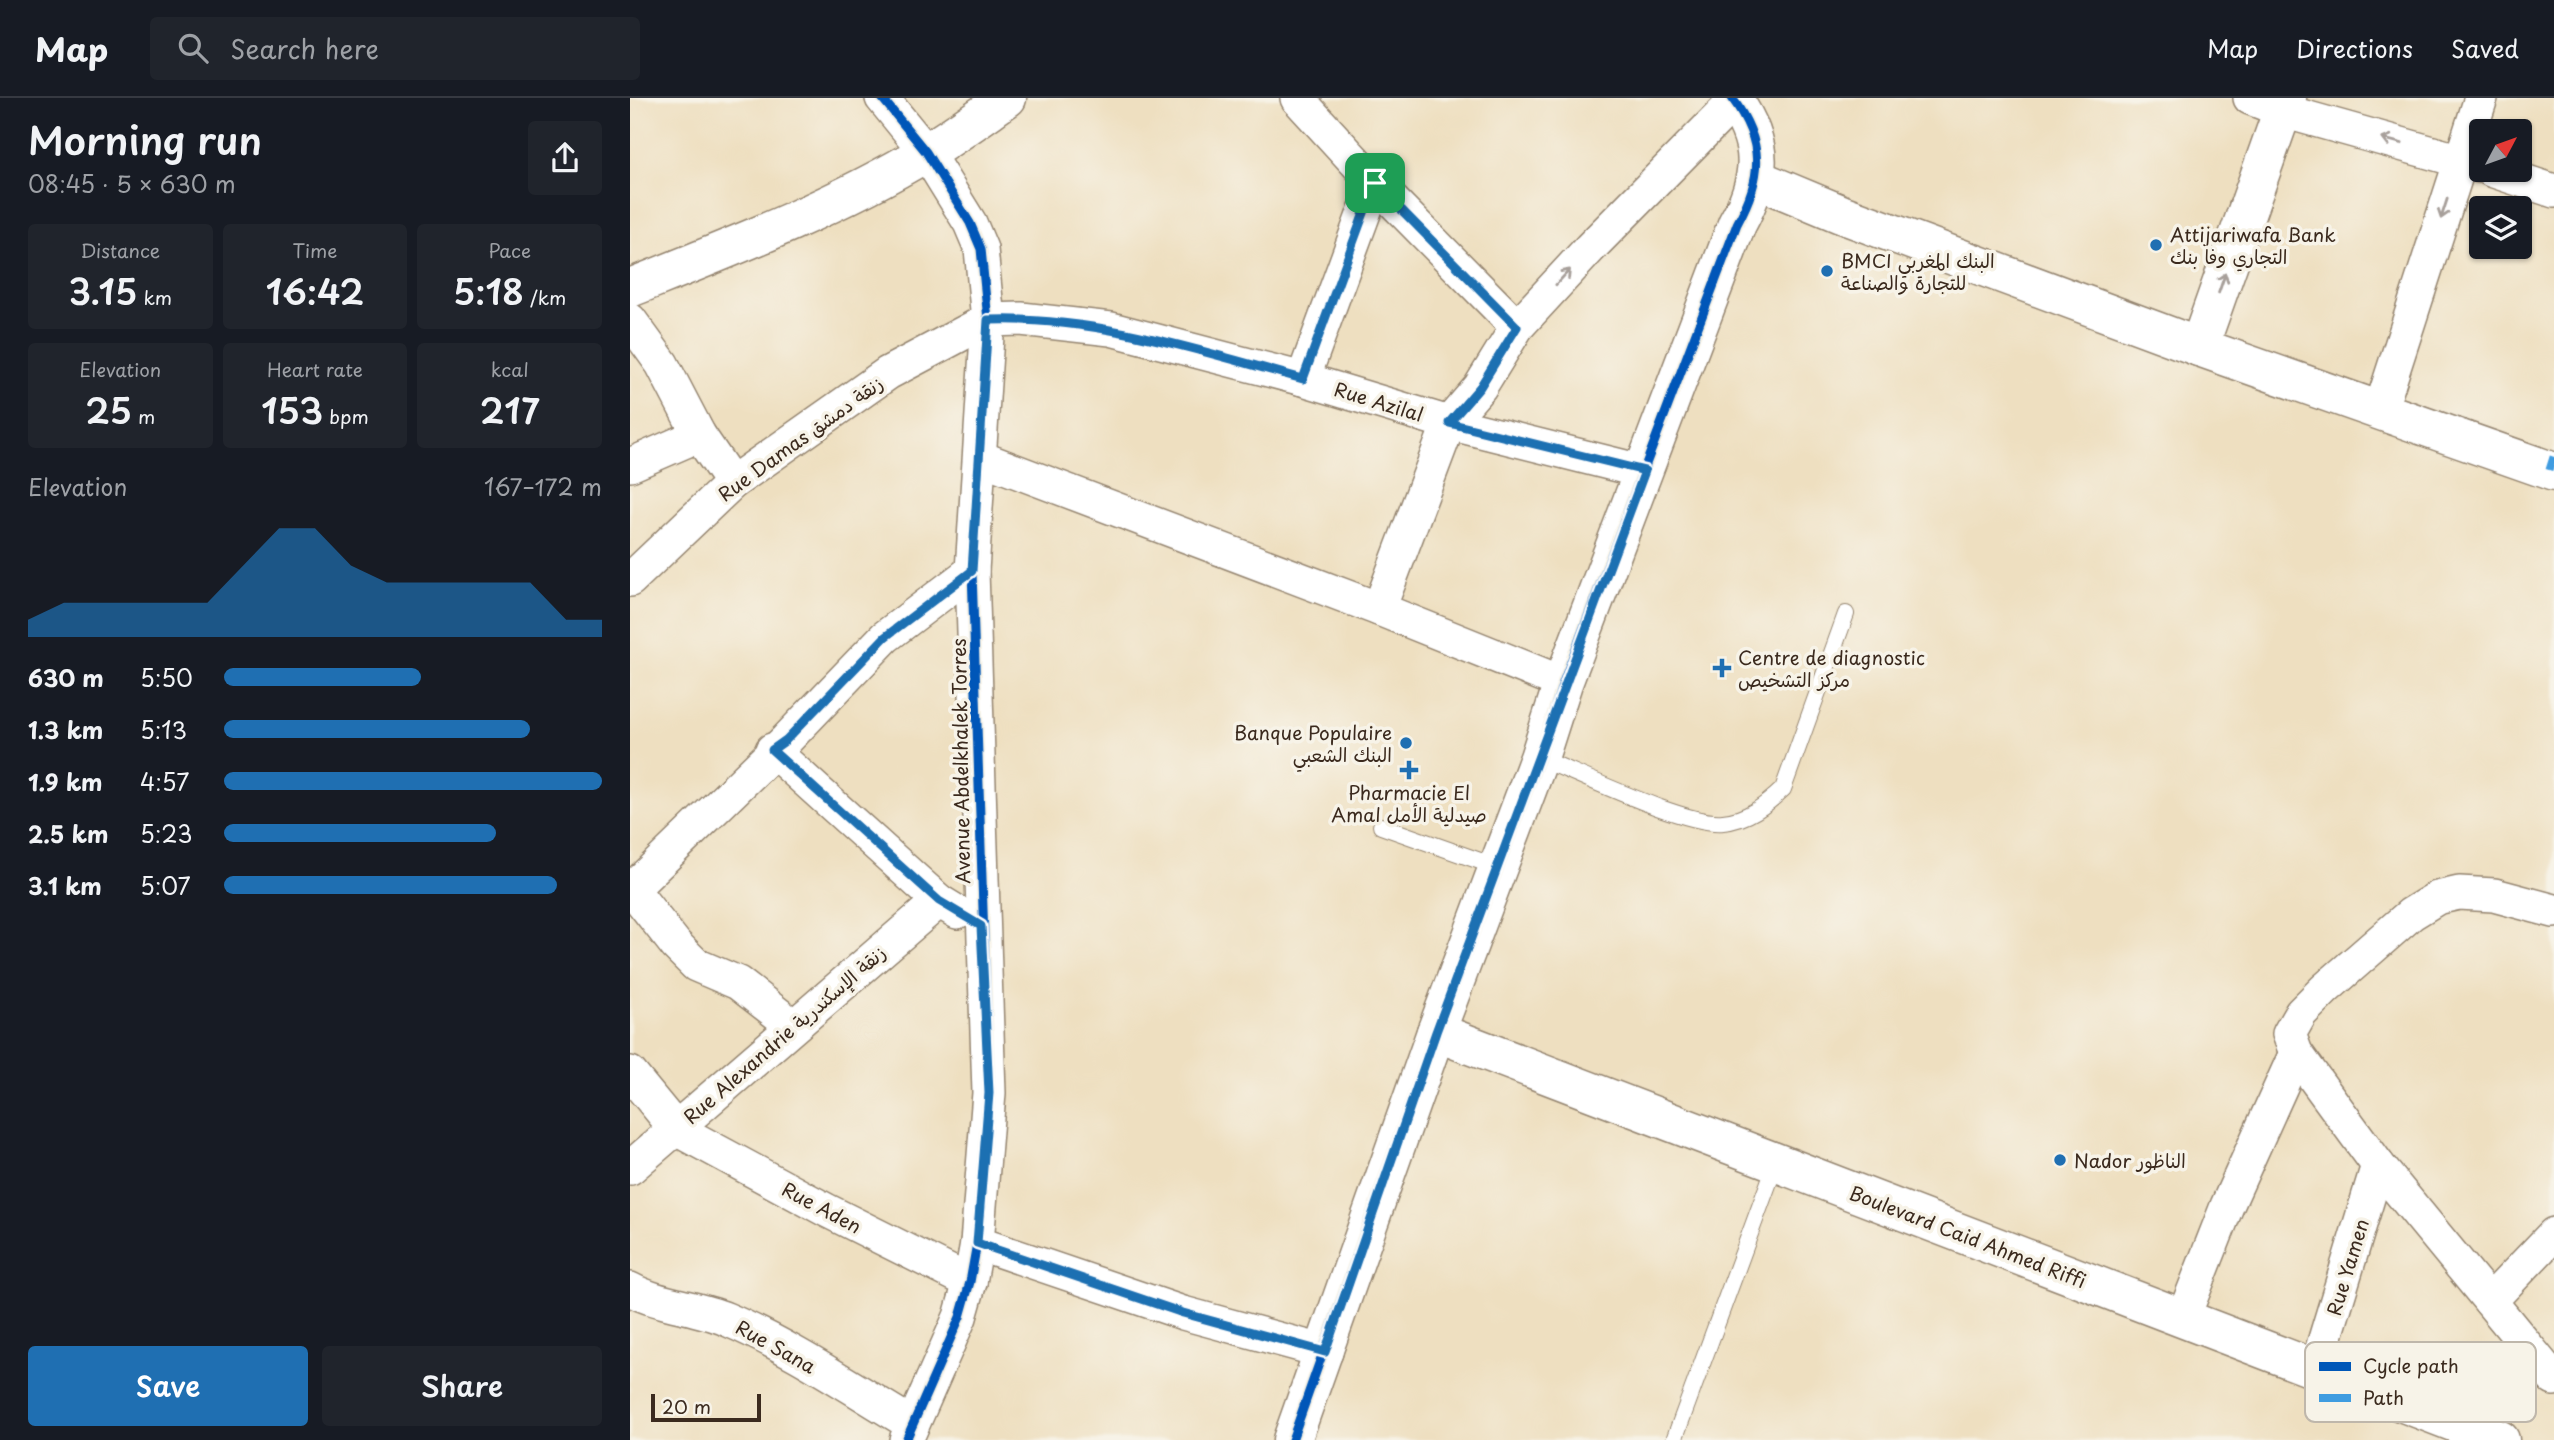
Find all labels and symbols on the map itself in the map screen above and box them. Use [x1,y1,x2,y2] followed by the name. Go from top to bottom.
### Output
[2469,119,2532,182] north arrow
[2382,134,2404,147] one-way arrow
[1345,153,1405,213] pin
[2437,198,2450,220] one-way arrow
[2170,220,2336,272] place label: Attijariwafa Bank التجاري وفا بنك
[2148,237,2164,253] marker: Attijariwafa Bank التجاري وفا بنك
[1841,246,1995,296] place label: BMCI البنك المغربي للتجارة والصناعة
[1819,263,1835,279] marker: BMCI البنك المغربي للتجارة والصناعة
[1555,268,1571,286] one-way arrow
[2217,273,2229,295] one-way arrow
[712,369,888,507] street label: Rue Damas زنقة دمشق
[1331,374,1427,428] street label: Rue Azilal
[944,638,976,884] street label: Avenue Abdelkhalek Torres
[1738,643,1925,693] place label: Centre de diagnostic مركز التشخيص
[1712,658,1732,678] marker: Centre de diagnostic مركز التشخيص
[1234,718,1392,772] place label: Banque Populaire البنك الشعبي
[1398,735,1414,751] marker: Banque Populaire البنك الشعبي
[1401,762,1417,778] marker: Pharmacie El Amal صيدلية الأمل
[1331,778,1487,828] place label: Pharmacie El Amal صيدلية الأمل
[677,938,891,1130] street label: Rue Alexandrie زنقة الإسكندرية
[2074,1146,2186,1174] place label: Nador الناظور
[2052,1152,2068,1168] marker: Nador الناظور
[777,1174,867,1240] street label: Rue Aden
[1846,1178,2090,1294] street label: Boulevard Caid Ahmed Riffi
[2319,1215,2375,1319] street label: Rue Yamen
[731,1313,821,1379] street label: Rue Sana
[2305,1342,2536,1422] legend
[2363,1351,2459,1379] text: Cycle path
[2363,1383,2404,1411] text: Path
[651,1391,761,1423] scale bar

